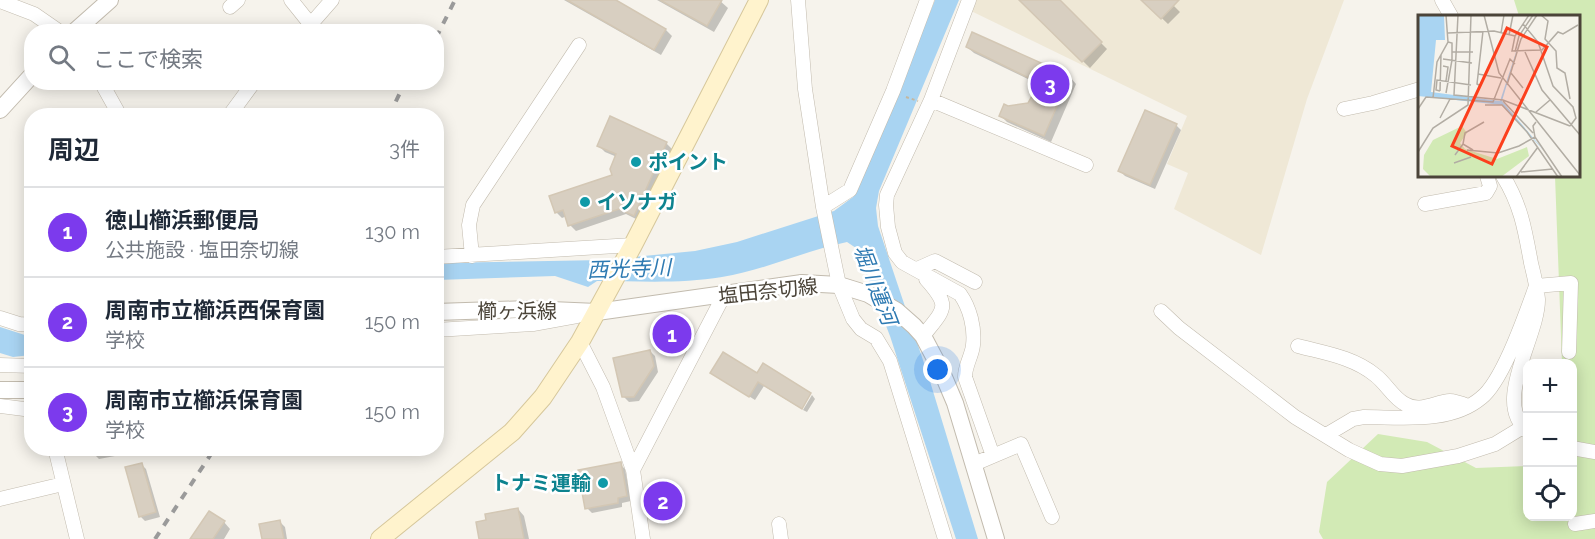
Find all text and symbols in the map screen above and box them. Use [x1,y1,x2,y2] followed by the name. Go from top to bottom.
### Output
[1418,15,1580,177] inset map
[24,24,444,90] search box
[45,41,78,74] icon: search
[93,46,203,72] text: ここで検索
[1030,62,1070,106] pin: 3
[48,135,100,165] text: 周辺
[389,137,420,161] text: 3件
[648,150,728,174] place label: ポイント
[629,155,643,169] marker: ポイント
[597,190,677,214] place label: イソナガ
[578,195,592,209] marker: イソナガ
[105,207,259,233] text: 徳山櫛浜郵便局
[63,220,72,244] text: 1
[365,220,420,244] text: 130 m
[105,238,299,262] text: 公共施設 · 塩田奈切線
[849,241,904,332] water label: 堀川運河
[587,254,673,282] water label: 西光寺川
[717,274,819,308] street label: 塩田奈切線
[105,297,325,323] text: 周南市立櫛浜西保育園
[477,299,557,323] street label: 櫛ヶ浜線
[62,310,73,334] text: 2
[365,310,420,334] text: 150 m
[652,312,692,356] pin: 1
[105,328,145,352] text: 学校
[923,355,952,384] your location
[1523,359,1577,521] map controls
[1523,359,1577,413] button: +
[105,387,303,413] text: 周南市立櫛浜保育園
[62,400,73,424] text: 3
[365,400,420,424] text: 150 m
[1523,413,1577,467] button: −
[105,418,145,442] text: 学校
[1523,467,1577,521] button: locate
[491,471,591,495] place label: トナミ運輸
[596,476,610,490] marker: トナミ運輸
[644,478,682,524] pin: 2

